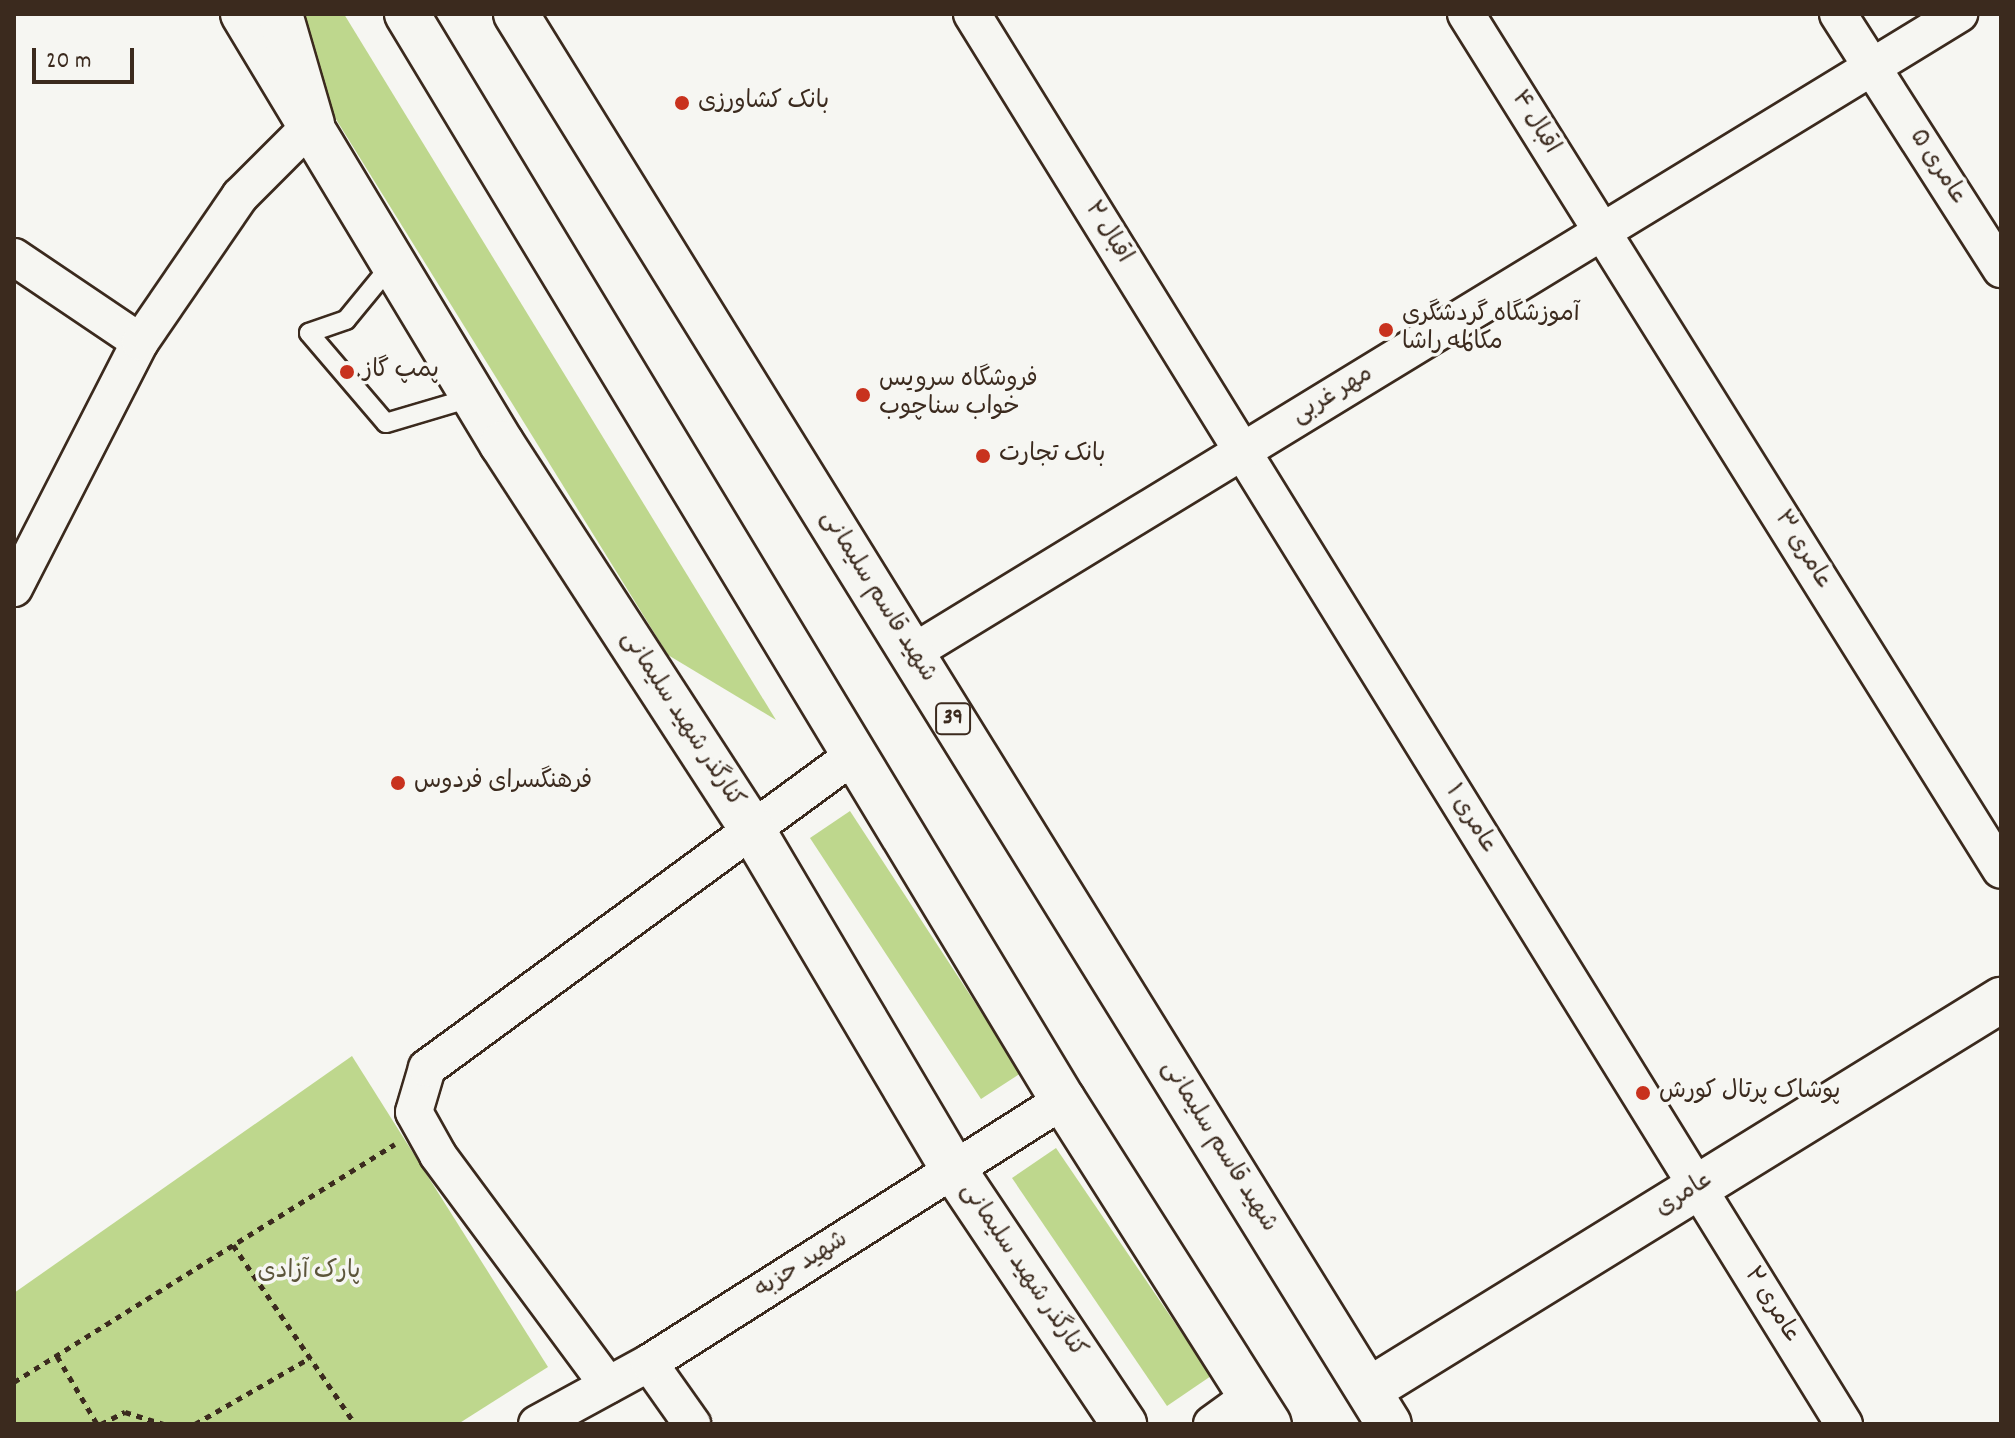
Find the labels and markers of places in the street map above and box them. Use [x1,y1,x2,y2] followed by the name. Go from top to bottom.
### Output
[698,89,829,117] place label: بانک کشاورزی
[673,94,691,112] marker: بانک کشاورزی
[1402,302,1580,358] place label: آموزشگاه گردشگری مکالمه راشا
[1377,321,1395,339] marker: آموزشگاه گردشگری مکالمه راشا
[363,358,439,386] place label: پمپ گاز
[338,363,356,381] marker: پمپ گاز
[879,367,1038,423] place label: فروشگاه سرویس خواب سناچوب
[854,386,872,404] marker: فروشگاه سرویس خواب سناچوب
[999,442,1106,470] place label: بانک تجارت
[974,447,992,465] marker: بانک تجارت
[414,769,592,797] place label: فرهنگسرای فردوس
[389,774,407,792] marker: فرهنگسرای فردوس
[1659,1079,1840,1107] place label: پوشاک پرتال کورش
[1634,1084,1652,1102] marker: پوشاک پرتال کورش

